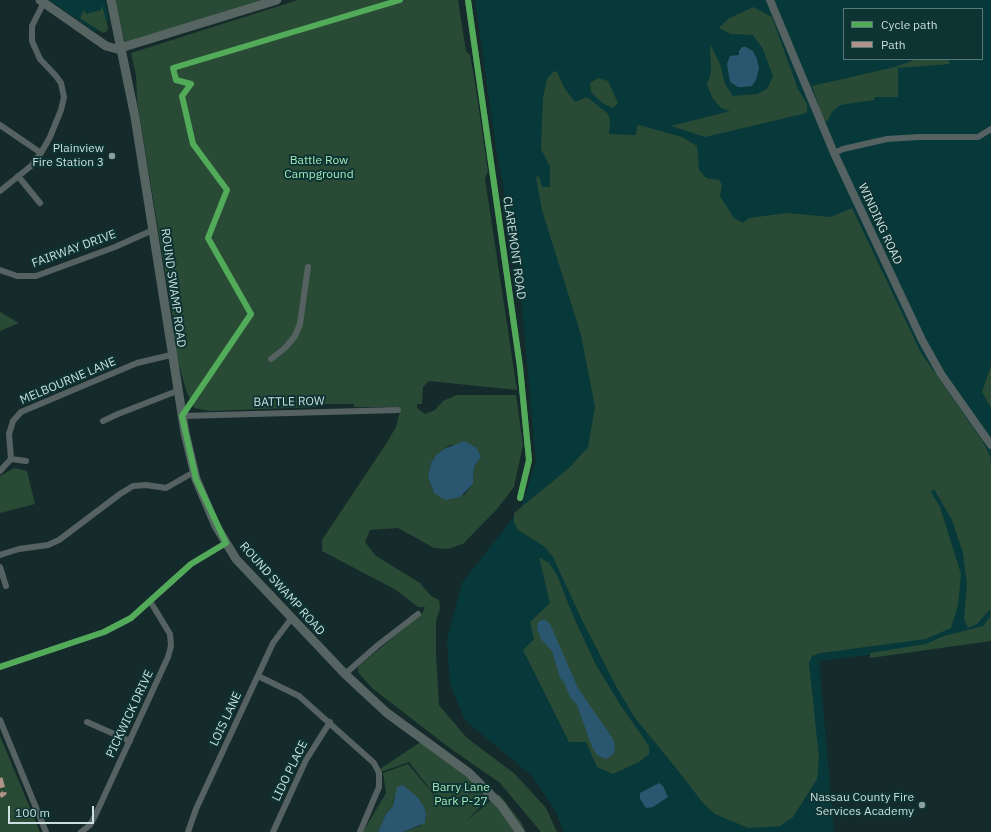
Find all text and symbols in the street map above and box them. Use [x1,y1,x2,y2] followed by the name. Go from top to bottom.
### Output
[843,8,983,60] legend
[881,17,938,32] text: Cycle path
[881,37,906,52] text: Path
[32,142,104,170] place label: Plainview Fire Station 3
[107,151,117,161] marker: Plainview Fire Station 3
[284,154,354,182] park label: Battle Row Campground
[855,181,905,267] street label: WINDING ROAD
[500,195,528,301] street label: CLAREMONT ROAD
[30,227,118,271] street label: FAIRWAY DRIVE
[157,227,189,349] street label: ROUND SWAMP ROAD
[18,354,118,408] street label: MELBOURNE LANE
[253,394,325,410] street label: BATTLE ROW
[236,539,328,639] street label: ROUND SWAMP ROAD
[103,668,157,760] street label: PICKWICK DRIVE
[207,690,245,748] street label: LOIS LANE
[269,738,311,804] street label: LIDO PLACE
[432,781,490,809] park label: Barry Lane Park P-27
[810,791,914,819] place label: Nassau County Fire Services Academy
[10,798,96,824] scale bar
[917,800,927,810] marker: Nassau County Fire Services Academy
[15,805,50,820] text: 100 m

